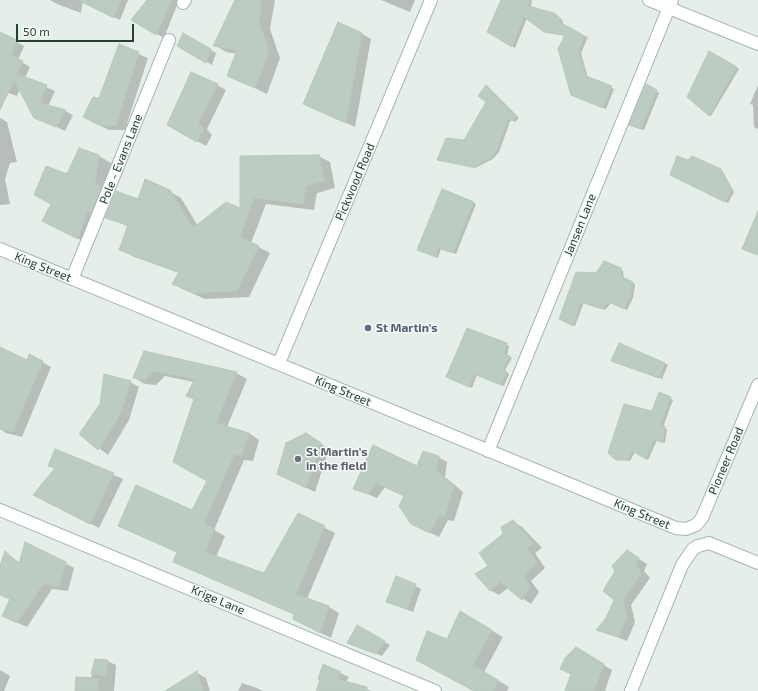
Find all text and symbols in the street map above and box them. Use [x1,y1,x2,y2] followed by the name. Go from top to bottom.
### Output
[18,16,136,42] scale bar
[23,24,50,38] text: 50 m
[96,112,146,206] street label: Pole - Evans Lane
[332,141,378,223] street label: Pickwood Road
[561,192,599,258] street label: Jansen Lane
[13,249,73,285] street label: King Street
[376,321,438,335] place label: St Martin's
[363,323,373,333] marker: St Martin's
[313,373,373,409] street label: King Street
[705,425,747,497] street label: Pioneer Road
[306,445,368,473] place label: St Martin's in the field
[293,454,303,464] marker: St Martin's in the field
[612,496,672,532] street label: King Street
[189,582,247,618] street label: Krige Lane

